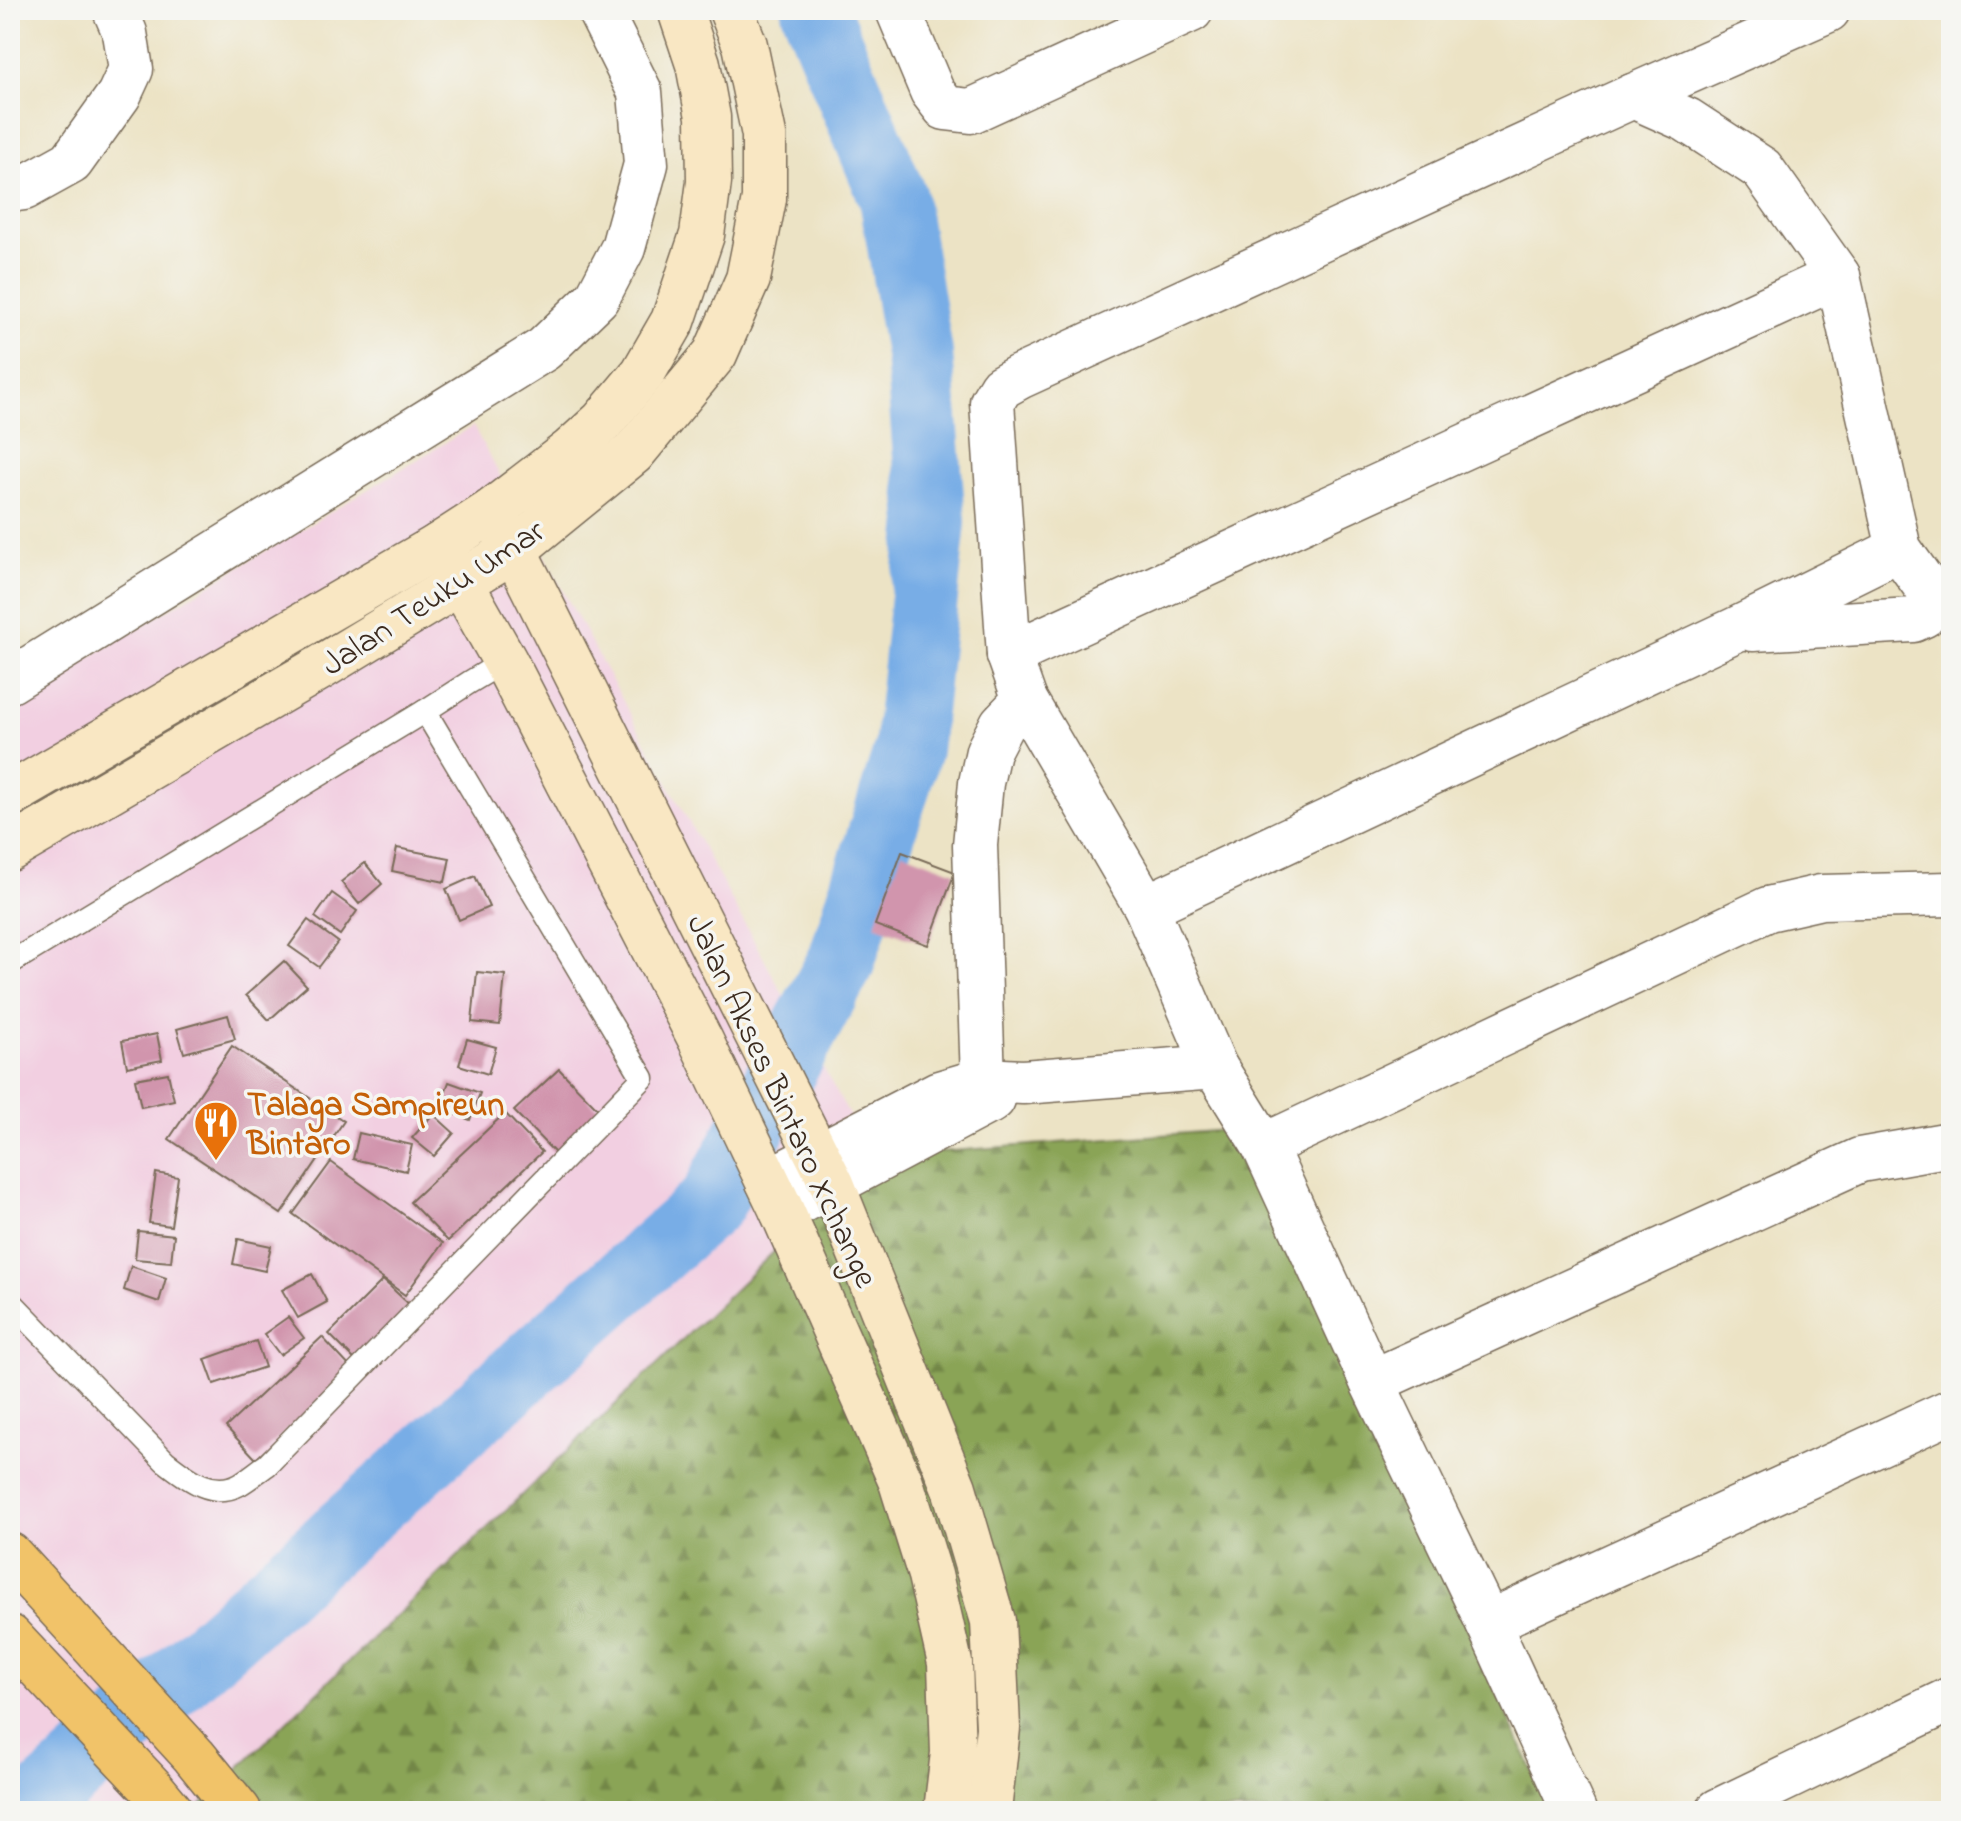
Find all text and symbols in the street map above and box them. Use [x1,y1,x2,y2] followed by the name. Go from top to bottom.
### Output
[312,508,556,691] street label: Jalan Teuku Umar
[672,907,889,1297] street label: Jalan Akses Bintaro Xchange
[245,1082,504,1171] place label: Talaga Sampireun Bintaro
[192,1099,240,1162] restaurant icon: Talaga Sampireun Bintaro

